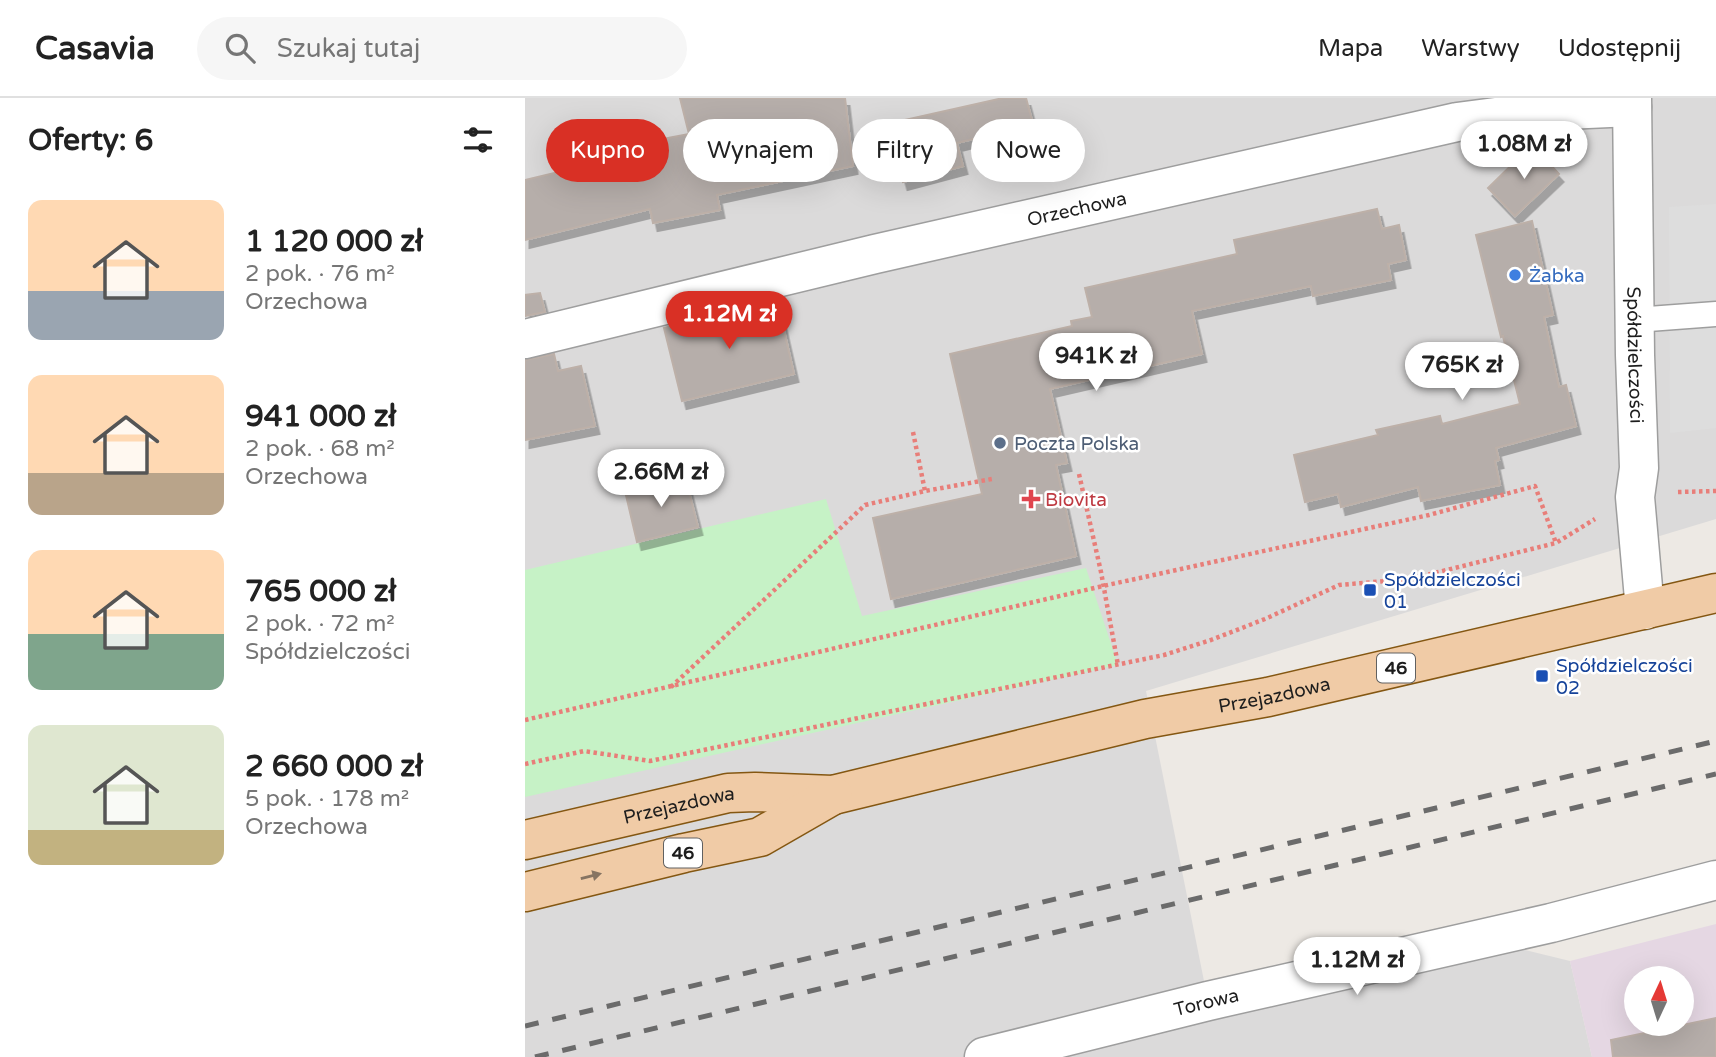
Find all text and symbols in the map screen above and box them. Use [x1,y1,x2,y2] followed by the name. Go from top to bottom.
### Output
[197,17,687,80] search box
[35,29,155,68] text: Casavia
[221,29,259,67] icon: search
[277,33,420,64] text: Szukaj tutaj
[1318,34,1383,63] text: Mapa
[1421,34,1520,63] text: Warstwy
[1558,34,1681,63] text: Udostępnij
[546,119,669,182] chip: Kupno
[683,119,838,182] chip: Wynajem
[852,119,957,182] chip: Filtry
[971,119,1085,182] chip: Nowe
[459,121,497,159] icon: filters
[28,122,153,159] text: Oferty: 6
[1452,122,1596,181] pin: 1.08M zł
[1477,130,1571,158] text: 1.08M zł
[1025,187,1129,231] street label: Orzechowa
[245,223,423,260] text: 1 120 000 zł
[84,228,168,312] icon: home
[245,260,395,288] text: 2 pok. · 76 m²
[1529,265,1585,287] place label: Żabka
[1507,267,1523,283] marker: Żabka
[1622,286,1647,424] street label: Spółdzielczości
[245,288,368,316] text: Orzechowa
[657,292,801,351] pin: 1.12M zł
[682,300,776,328] text: 1.12M zł
[1031,334,1161,393] pin: 941K zł
[1055,342,1137,370] text: 941K zł
[1397,342,1527,402] pin: 765K zł
[1421,351,1503,379] text: 765K zł
[245,398,396,435] text: 941 000 zł
[84,403,168,487] icon: home
[1014,433,1139,455] place label: Poczta Polska
[245,435,395,463] text: 2 pok. · 68 m²
[992,435,1008,451] marker: Poczta Polska
[589,450,733,509] pin: 2.66M zł
[614,458,708,486] text: 2.66M zł
[245,463,368,491] text: Orzechowa
[1045,489,1107,511] place label: Biovita
[1023,491,1039,507] marker: Biovita
[1384,569,1521,613] place label: Spółdzielczości 01
[245,573,396,610] text: 765 000 zł
[84,578,168,662] icon: home
[1362,582,1378,598] marker: Spółdzielczości 01
[245,610,395,638] text: 2 pok. · 72 m²
[245,638,411,666] text: Spółdzielczości
[1377,654,1415,682] road number: 46
[1556,655,1693,699] place label: Spółdzielczości 02
[1534,668,1550,684] marker: Spółdzielczości 02
[1216,673,1333,718] street label: Przejazdowa
[245,748,423,785] text: 2 660 000 zł
[84,753,168,837] icon: home
[621,783,735,829] street label: Przejazdowa
[245,785,409,813] text: 5 pok. · 178 m²
[245,813,368,841] text: Orzechowa
[664,838,702,868] road number: 46
[580,870,602,881] one-way arrow
[1285,937,1429,997] pin: 1.12M zł
[1310,946,1404,974] text: 1.12M zł
[1624,966,1694,1036] north arrow
[1624,966,1694,1036] map controls
[1172,984,1241,1021] street label: Torowa

